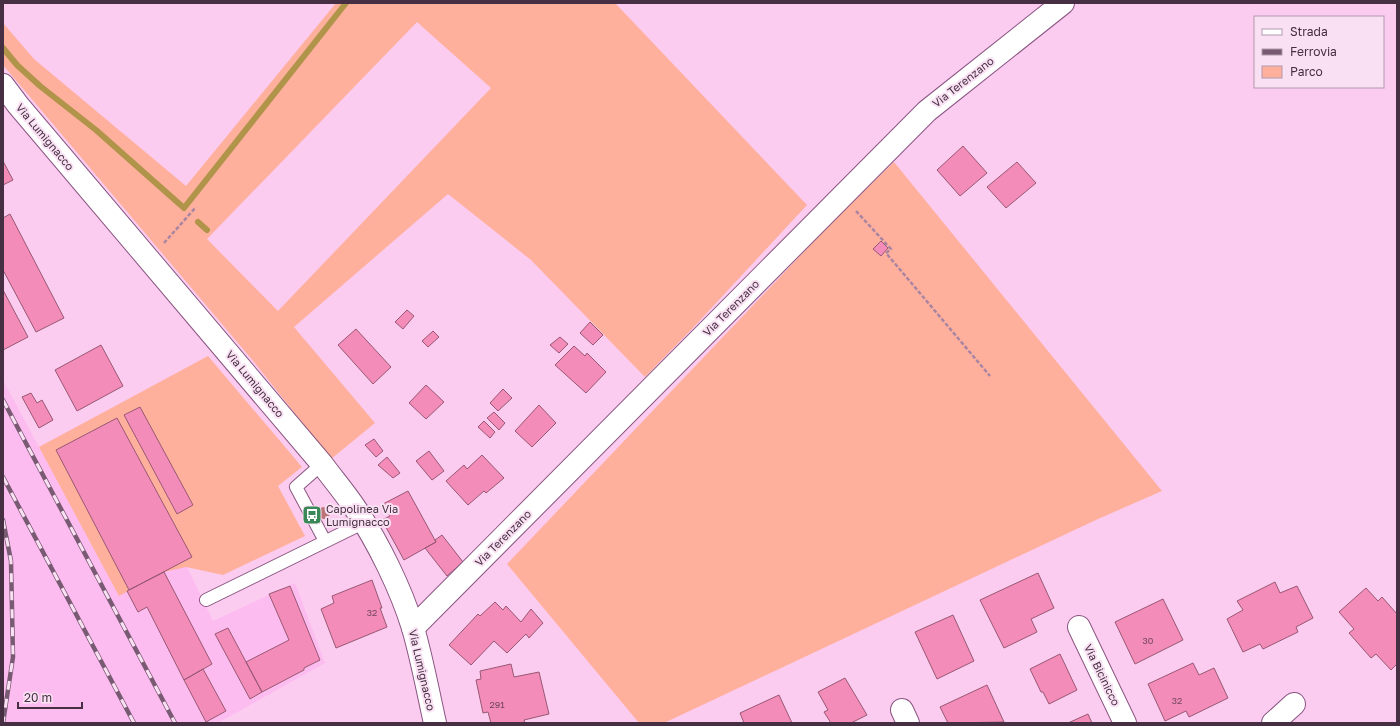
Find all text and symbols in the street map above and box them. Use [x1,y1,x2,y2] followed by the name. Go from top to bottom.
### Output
[1254,16,1384,88] legend
[1290,24,1328,39] text: Strada
[1290,44,1337,59] text: Ferrovia
[930,53,996,110] street label: Via Terenzano
[1290,64,1323,79] text: Parco
[14,101,77,173] street label: Via Lumignacco
[700,277,762,338] street label: Via Terenzano
[224,348,287,420] street label: Via Lumignacco
[326,502,398,528] place label: Capolinea Via Lumignacco
[301,504,323,526] bus stop icon: Capolinea Via Lumignacco
[472,507,534,568] street label: Via Terenzano
[367,607,377,618] house number: 32
[407,628,438,712] street label: Via Lumignacco
[1143,635,1154,646] house number: 30
[1082,642,1123,708] street label: Via Bicinicco
[18,684,82,710] scale bar
[24,690,52,705] text: 20 m
[1172,695,1182,706] house number: 32
[489,699,505,710] house number: 291

